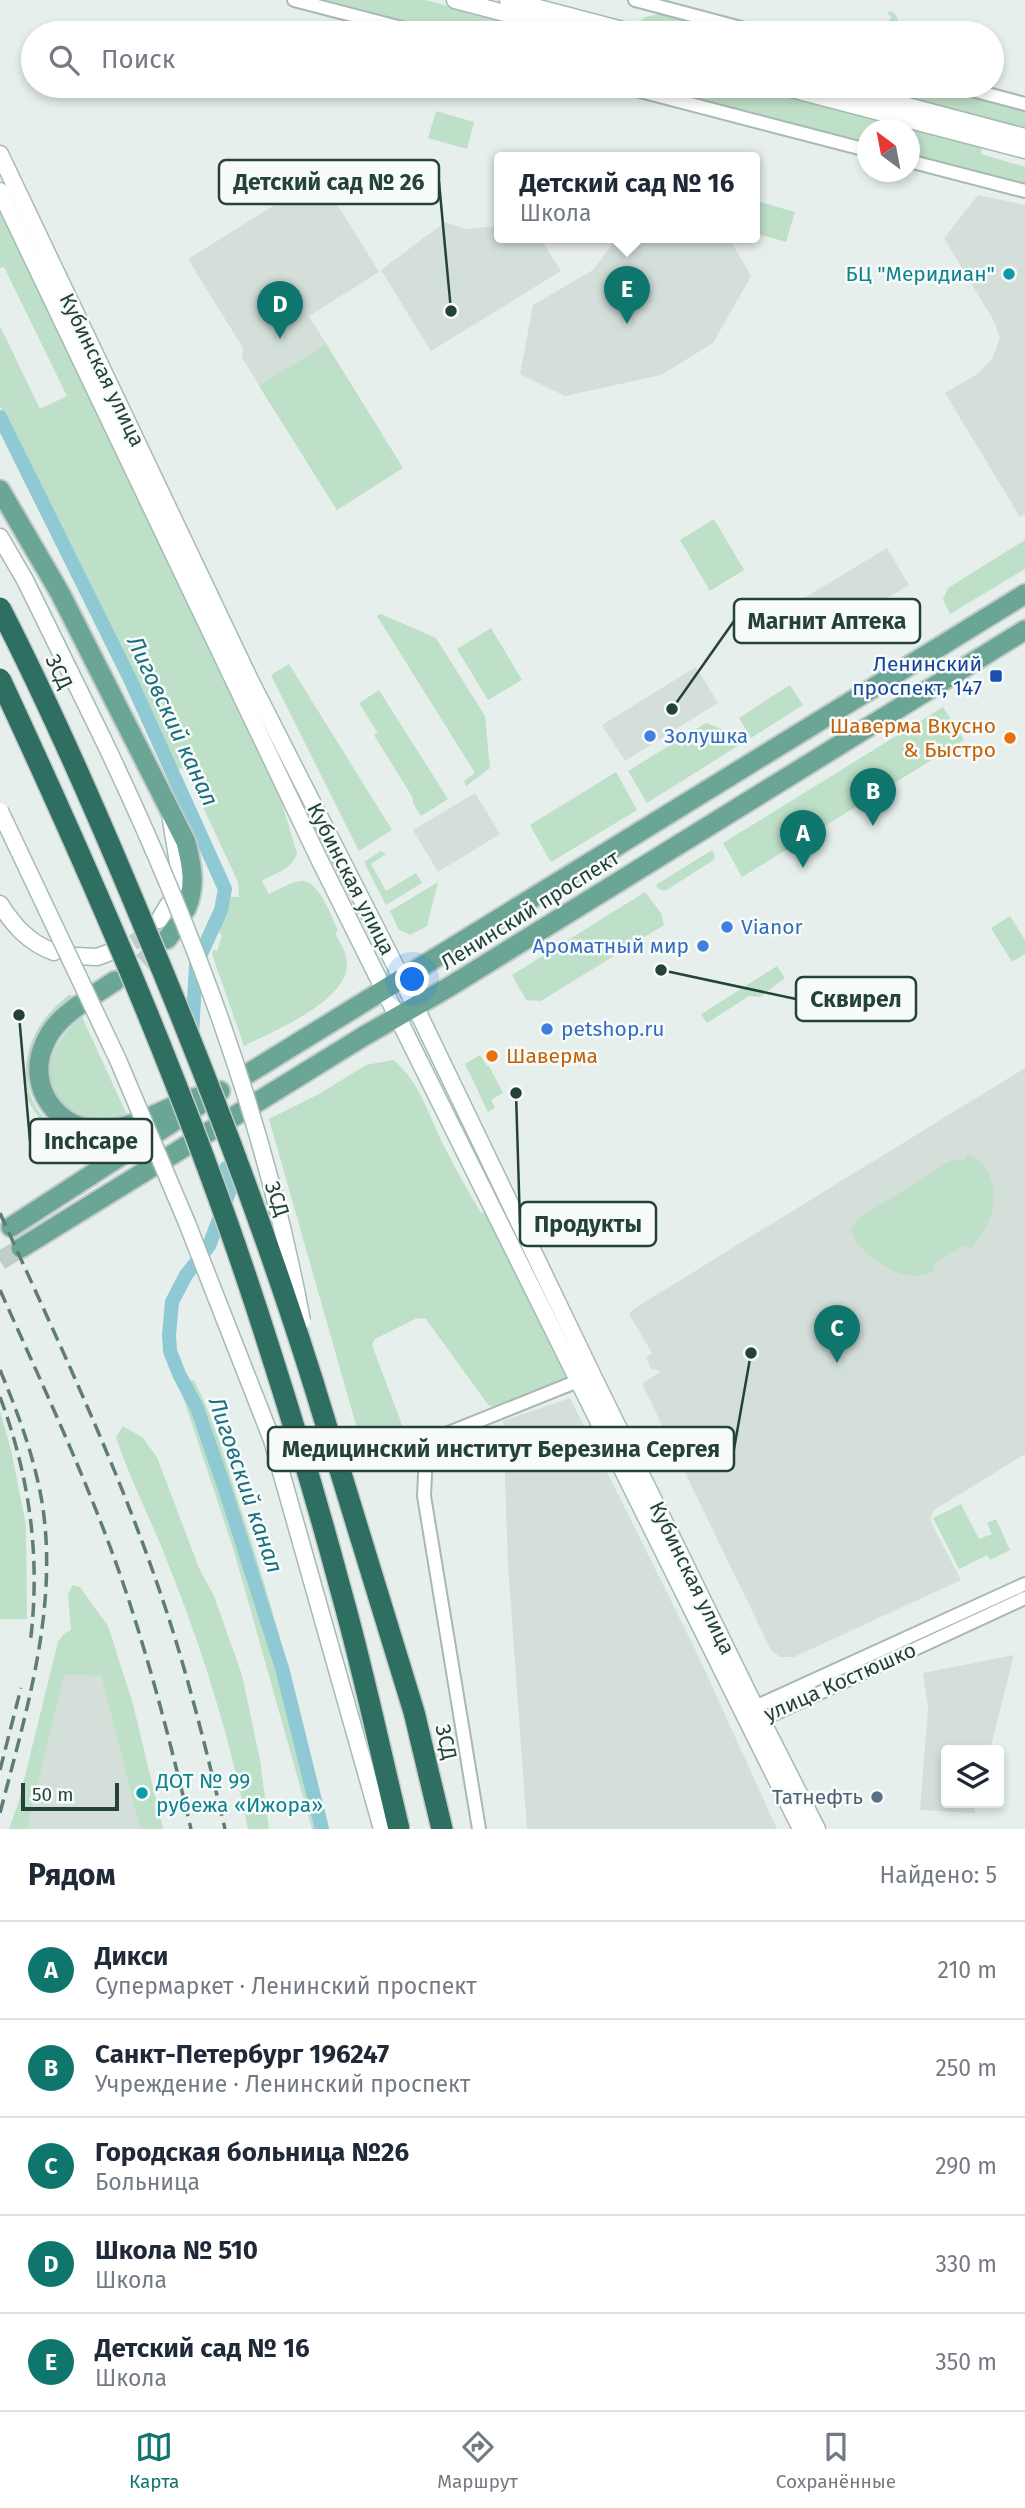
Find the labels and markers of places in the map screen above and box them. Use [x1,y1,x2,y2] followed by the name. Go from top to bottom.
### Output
[219,160,439,204] callout: Детский сад № 26
[846,261,995,287] place label: БЦ "Меридиан"
[604,266,650,324] pin: E
[1001,266,1017,282] marker: БЦ "Меридиан"
[257,281,303,339] pin: D
[734,599,920,643] callout: Магнит Аптека
[852,651,982,701] place label: Ленинский проспект, 147
[988,668,1004,684] marker: Ленинский проспект, 147
[830,713,996,763] place label: Шаверма Вкусно & Быстро
[664,723,748,749] place label: Золушка
[642,728,658,744] marker: Золушка
[1002,730,1018,746] marker: Шаверма Вкусно & Быстро
[850,768,896,826] pin: B
[780,810,826,868] pin: A
[741,914,803,940] place label: Vianor
[719,919,735,935] marker: Vianor
[532,933,689,959] place label: Ароматный мир
[695,938,711,954] marker: Ароматный мир
[796,977,916,1021] callout: Сквирел
[561,1016,665,1042] place label: petshop.ru
[539,1021,555,1037] marker: petshop.ru
[506,1043,598,1069] place label: Шаверма
[484,1048,500,1064] marker: Шаверма
[30,1119,152,1163] callout: Inchcape
[520,1202,656,1246] callout: Продукты
[814,1305,860,1363] pin: C
[268,1427,734,1471] callout: Медицинский институт Березина Сергея
[155,1768,323,1818] place label: ДОТ № 99 рубежа «Ижора»
[772,1784,863,1810] place label: Татнефть
[134,1785,150,1801] marker: ДОТ № 99 рубежа «Ижора»
[869,1789,885,1805] marker: Татнефть

